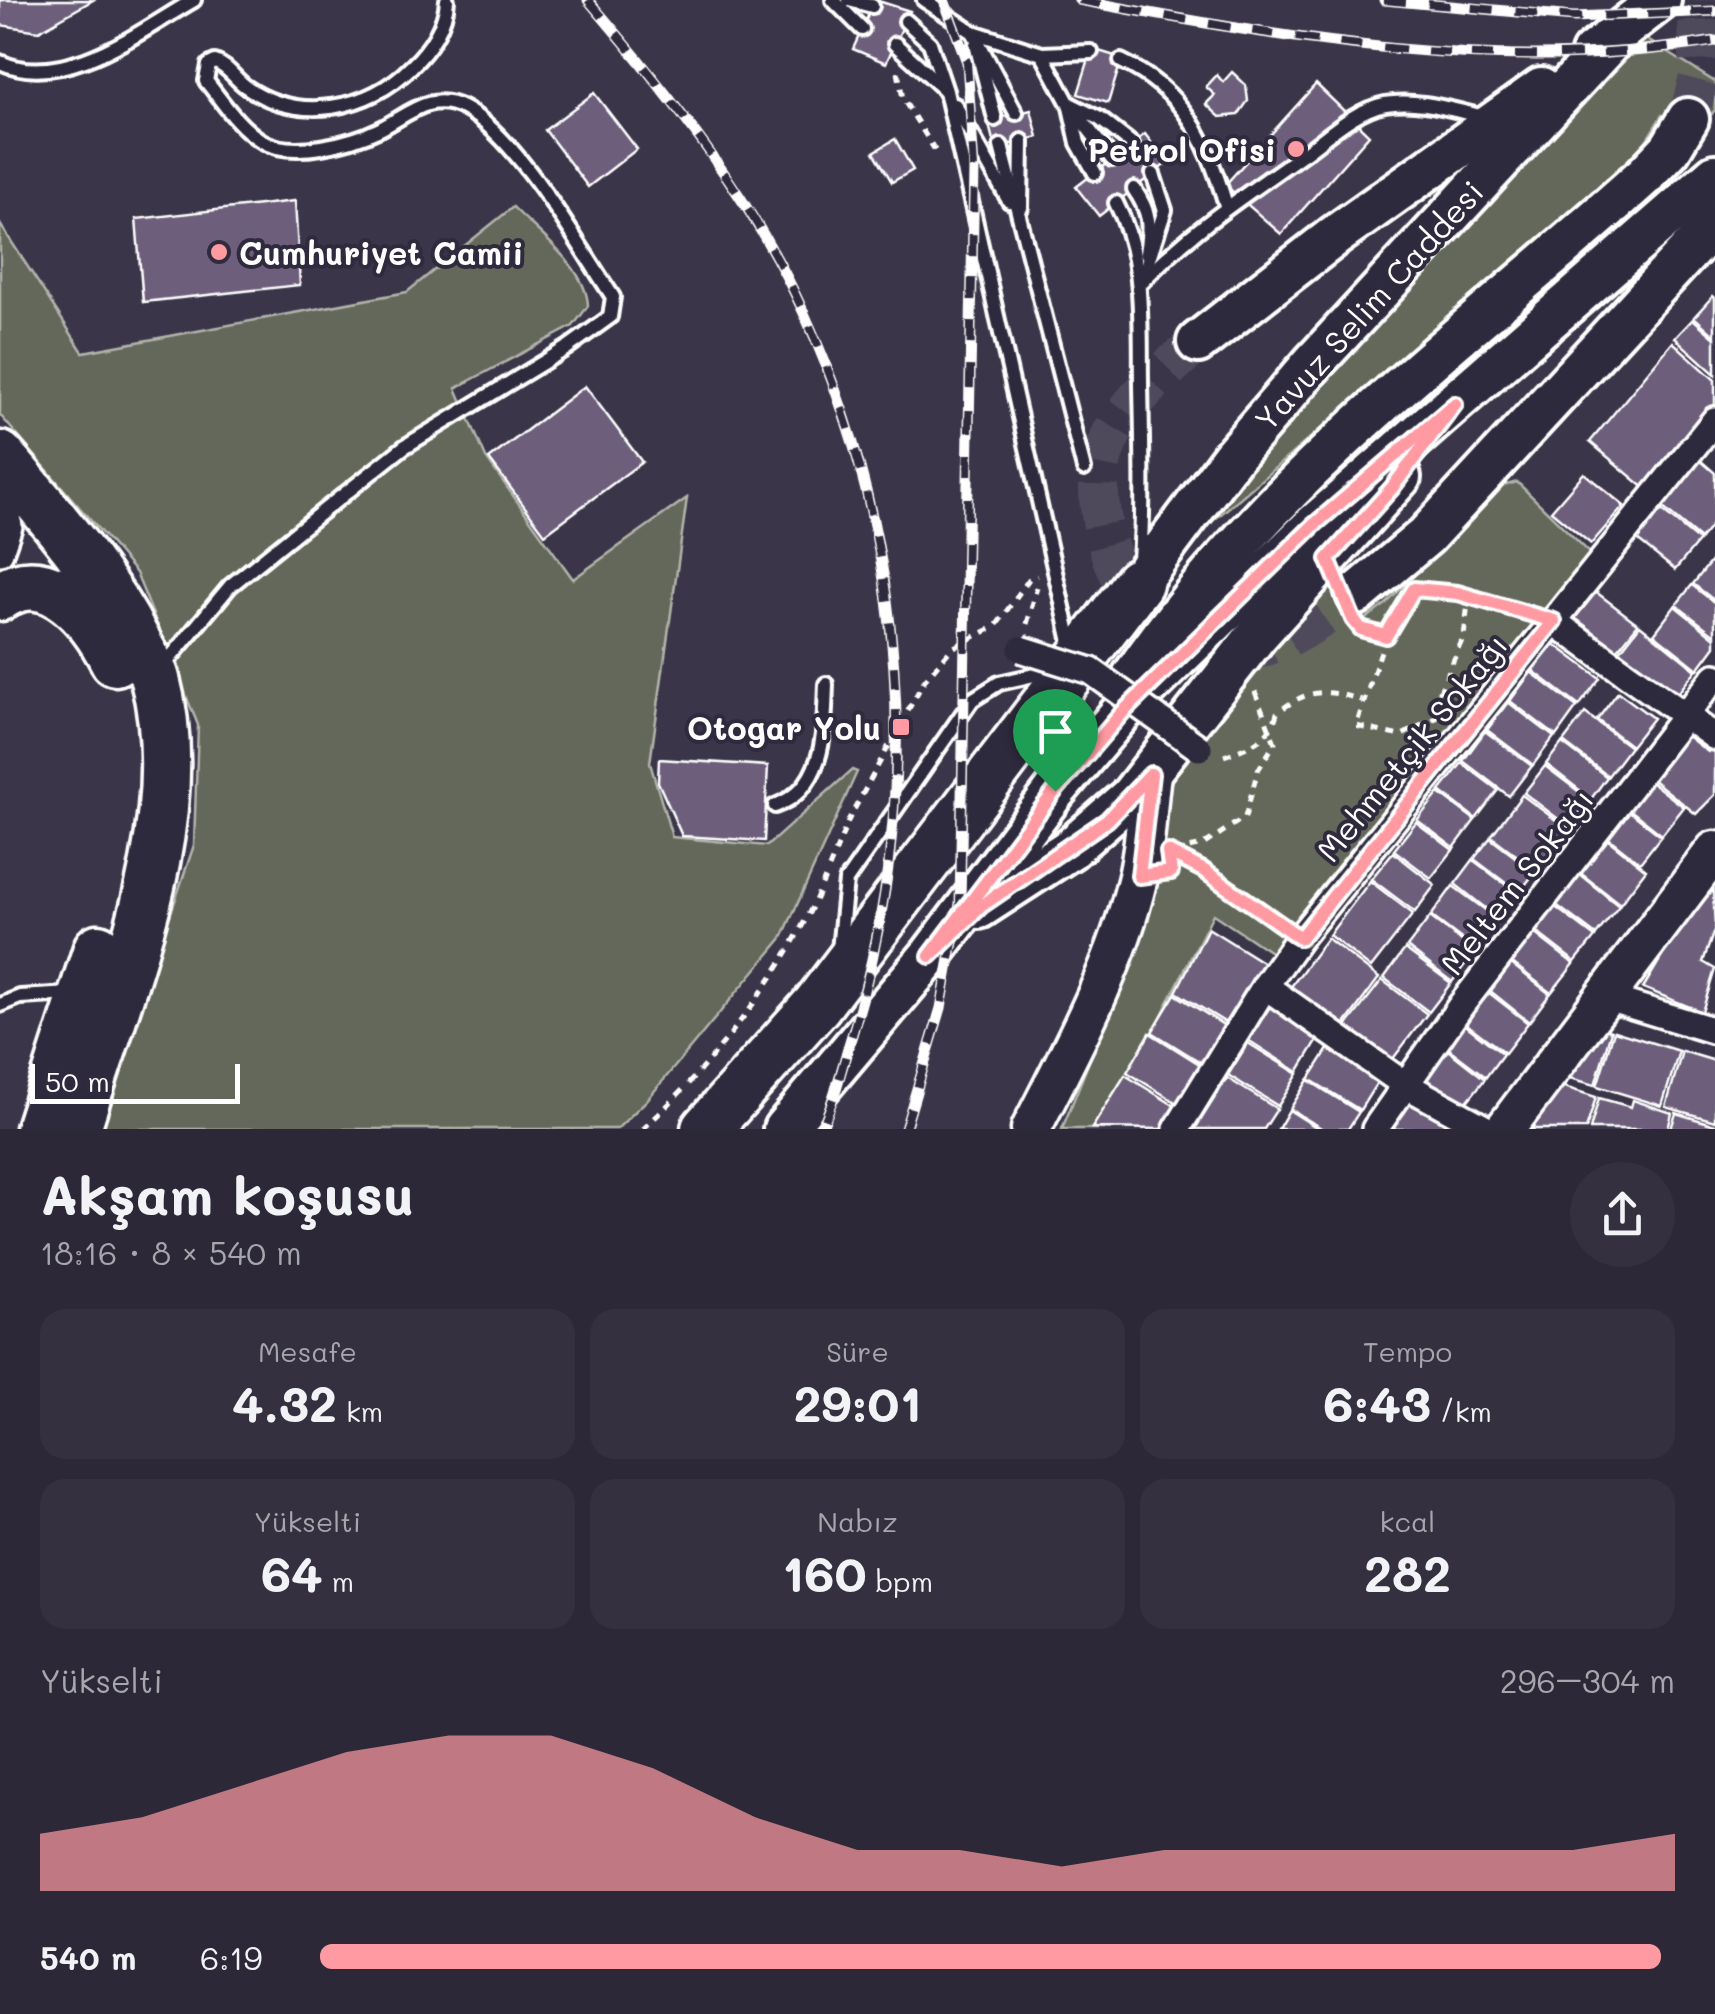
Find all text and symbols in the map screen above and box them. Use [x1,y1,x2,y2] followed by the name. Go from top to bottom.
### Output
[1087,128,1276,170] place label: Petrol Ofisi
[1285,138,1307,160] marker: Petrol Ofisi
[1244,171,1492,439] street label: Yavuz Selim Caddesi
[239,231,523,274] place label: Cumhuriyet Camii
[208,241,230,263] marker: Cumhuriyet Camii
[1306,625,1516,869] street label: Mehmetçik Sokağı
[1013,689,1098,792] pin
[1028,704,1083,759] icon: arrive
[687,706,881,748] place label: Otogar Yolu
[890,716,912,738] marker: Otogar Yolu
[1430,779,1602,983] street label: Meltem Sokağı
[30,1059,240,1104] scale bar
[45,1063,110,1099] text: 50 m
[40,1157,414,1229] text: Akşam koşusu
[1570,1162,1675,1267] button: share
[40,1231,302,1273] text: 18:16 · 8 × 540 m
[258,1333,357,1369] text: Mesafe
[826,1333,889,1369] text: Süre
[1363,1333,1452,1369] text: Tempo
[232,1369,337,1435] text: 4.32
[793,1369,922,1435] text: 29:01
[1323,1369,1431,1435] text: 6:43
[337,1393,383,1429] text: km
[1431,1393,1492,1429] text: /km
[254,1503,361,1539] text: Yükselti
[817,1503,898,1539] text: Nabız
[1380,1503,1435,1539] text: kcal
[261,1539,323,1605] text: 64
[782,1539,867,1605] text: 160
[1364,1539,1451,1605] text: 282
[323,1563,354,1599] text: m
[867,1563,933,1599] text: bpm
[40,1659,163,1701] text: Yükselti
[1500,1659,1675,1701] text: 296–304 m
[40,1936,136,1978] text: 540 m
[200,1936,262,1978] text: 6:19

